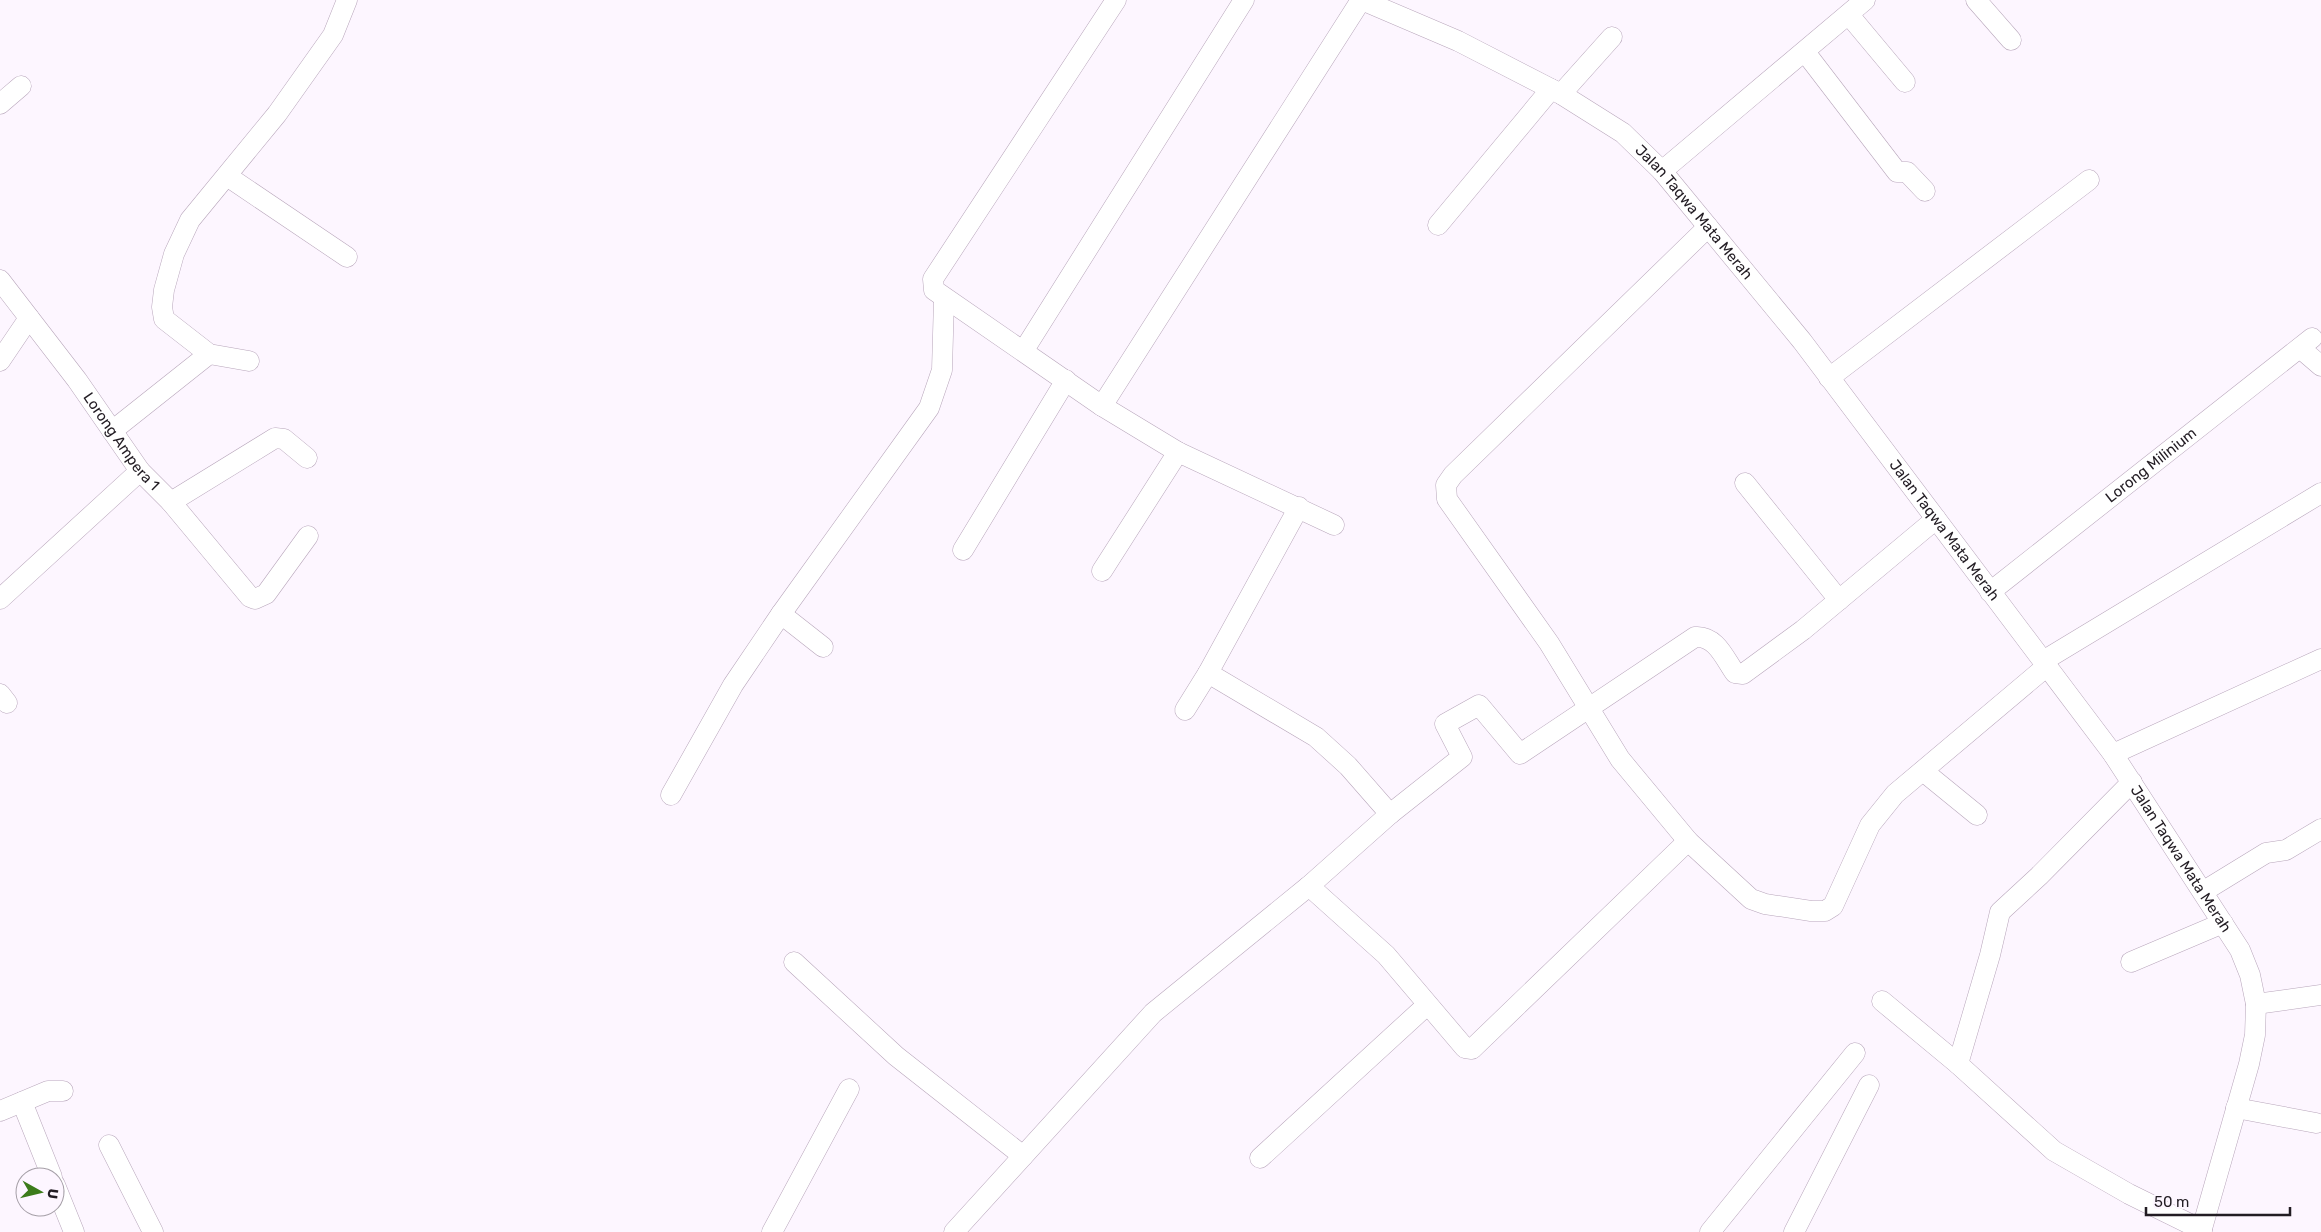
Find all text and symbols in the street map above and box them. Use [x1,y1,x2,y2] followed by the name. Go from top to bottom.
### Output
[1632,141,1757,283] street label: Jalan Taqwa Mata Merah
[79,389,163,494] street label: Lorong Ampera 1
[2102,424,2200,506] street label: Lorong Milinium
[1886,456,2003,604] street label: Jalan Taqwa Mata Merah
[2127,782,2235,936] street label: Jalan Taqwa Mata Merah
[15,1167,65,1217] north arrow
[2146,1184,2290,1216] scale bar
[43,1188,62,1200] text: U
[2154,1193,2189,1211] text: 50 m

